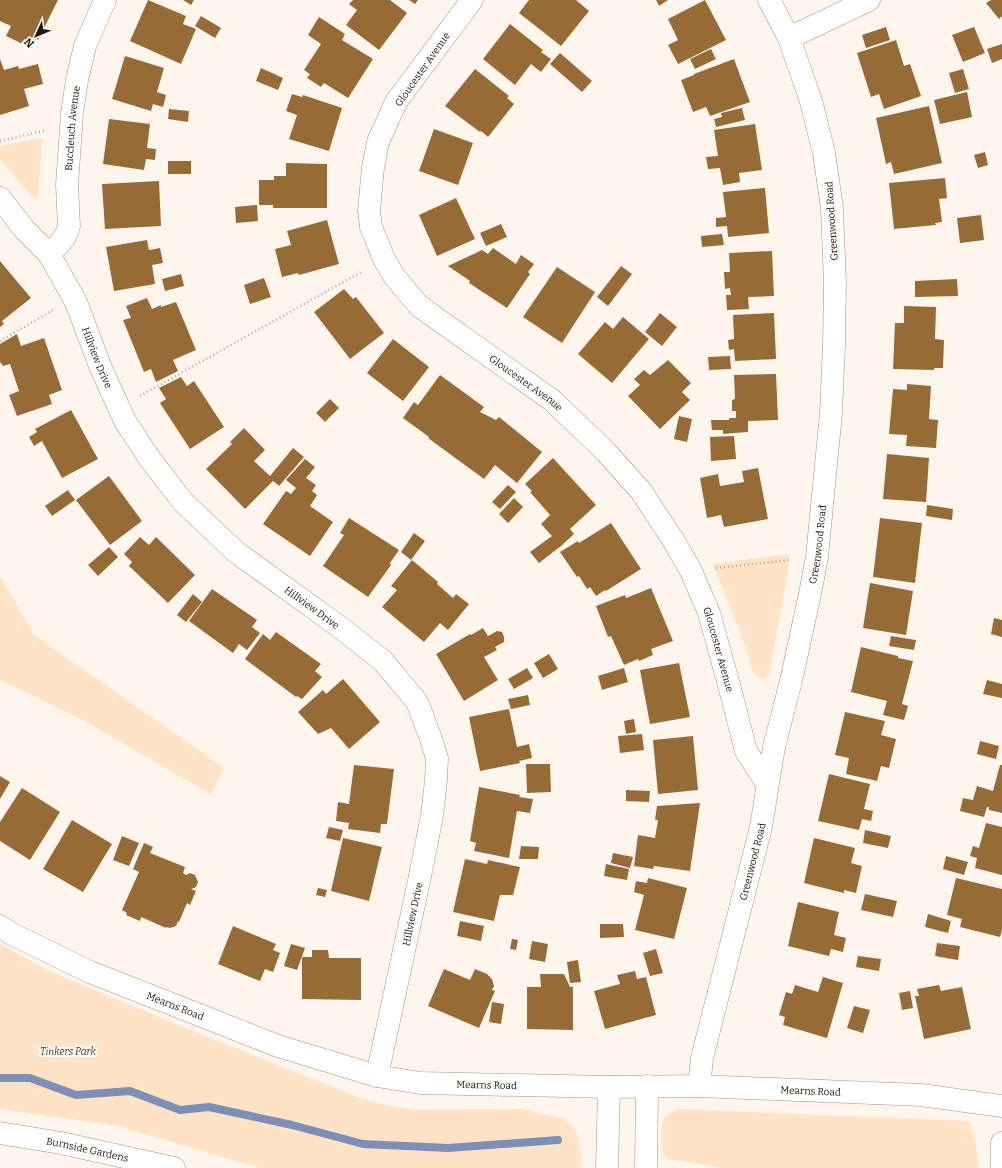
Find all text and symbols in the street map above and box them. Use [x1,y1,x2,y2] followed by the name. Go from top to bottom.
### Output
[16,16,56,56] north arrow
[393,30,453,109] street label: Gloucester Avenue
[21,35,37,50] text: N
[63,85,83,171] street label: Buccleuch Avenue
[823,181,841,261] street label: Greenwood Road
[79,326,114,390] street label: Hillview Drive
[487,353,565,414] street label: Gloucester Avenue
[807,504,829,585] street label: Greenwood Road
[282,584,341,632] street label: Hillview Drive
[700,605,736,693] street label: Gloucester Avenue
[738,822,769,902] street label: Greenwood Road
[400,881,426,947] street label: Hillview Drive
[145,990,206,1023] street label: Mearns Road
[40,1046,97,1058] park label: Tinkers Park
[456,1079,517,1092] street label: Mearns Road
[780,1084,841,1099] street label: Mearns Road
[45,1136,130,1165] street label: Burnside Gardens

